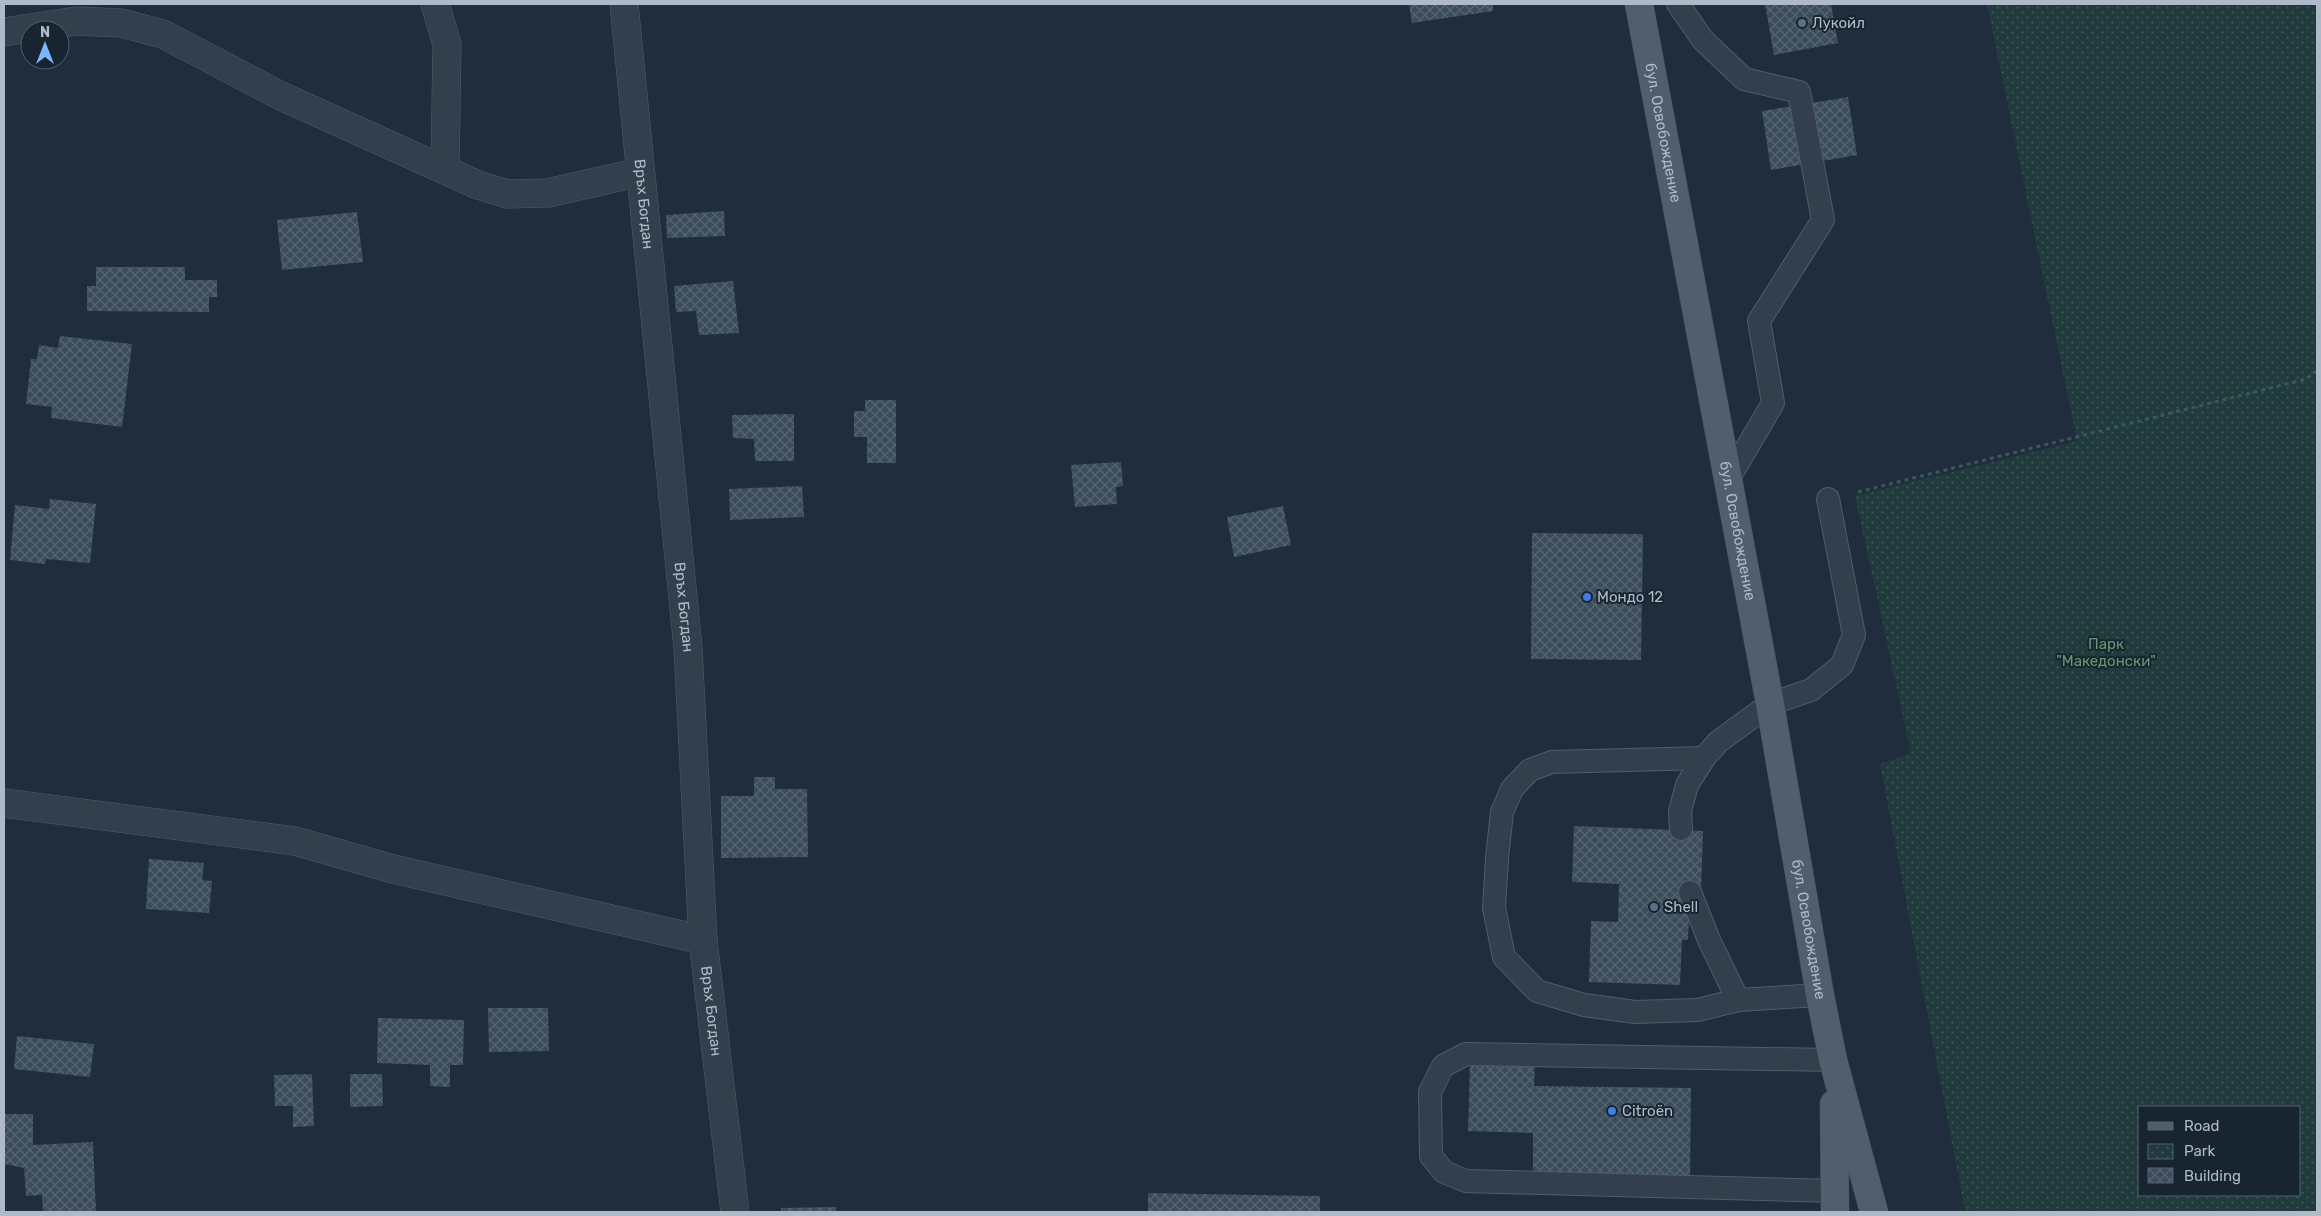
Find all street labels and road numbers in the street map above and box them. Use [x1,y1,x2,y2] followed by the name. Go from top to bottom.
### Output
[1641,62,1685,204] street label: бул. Освобождение
[630,158,657,250] street label: Връх Богдан
[1716,460,1759,602] street label: бул. Освобождение
[670,561,697,653] street label: Връх Богдан
[1788,858,1830,1001] street label: бул. Освобождение
[697,965,726,1057] street label: Връх Богдан

